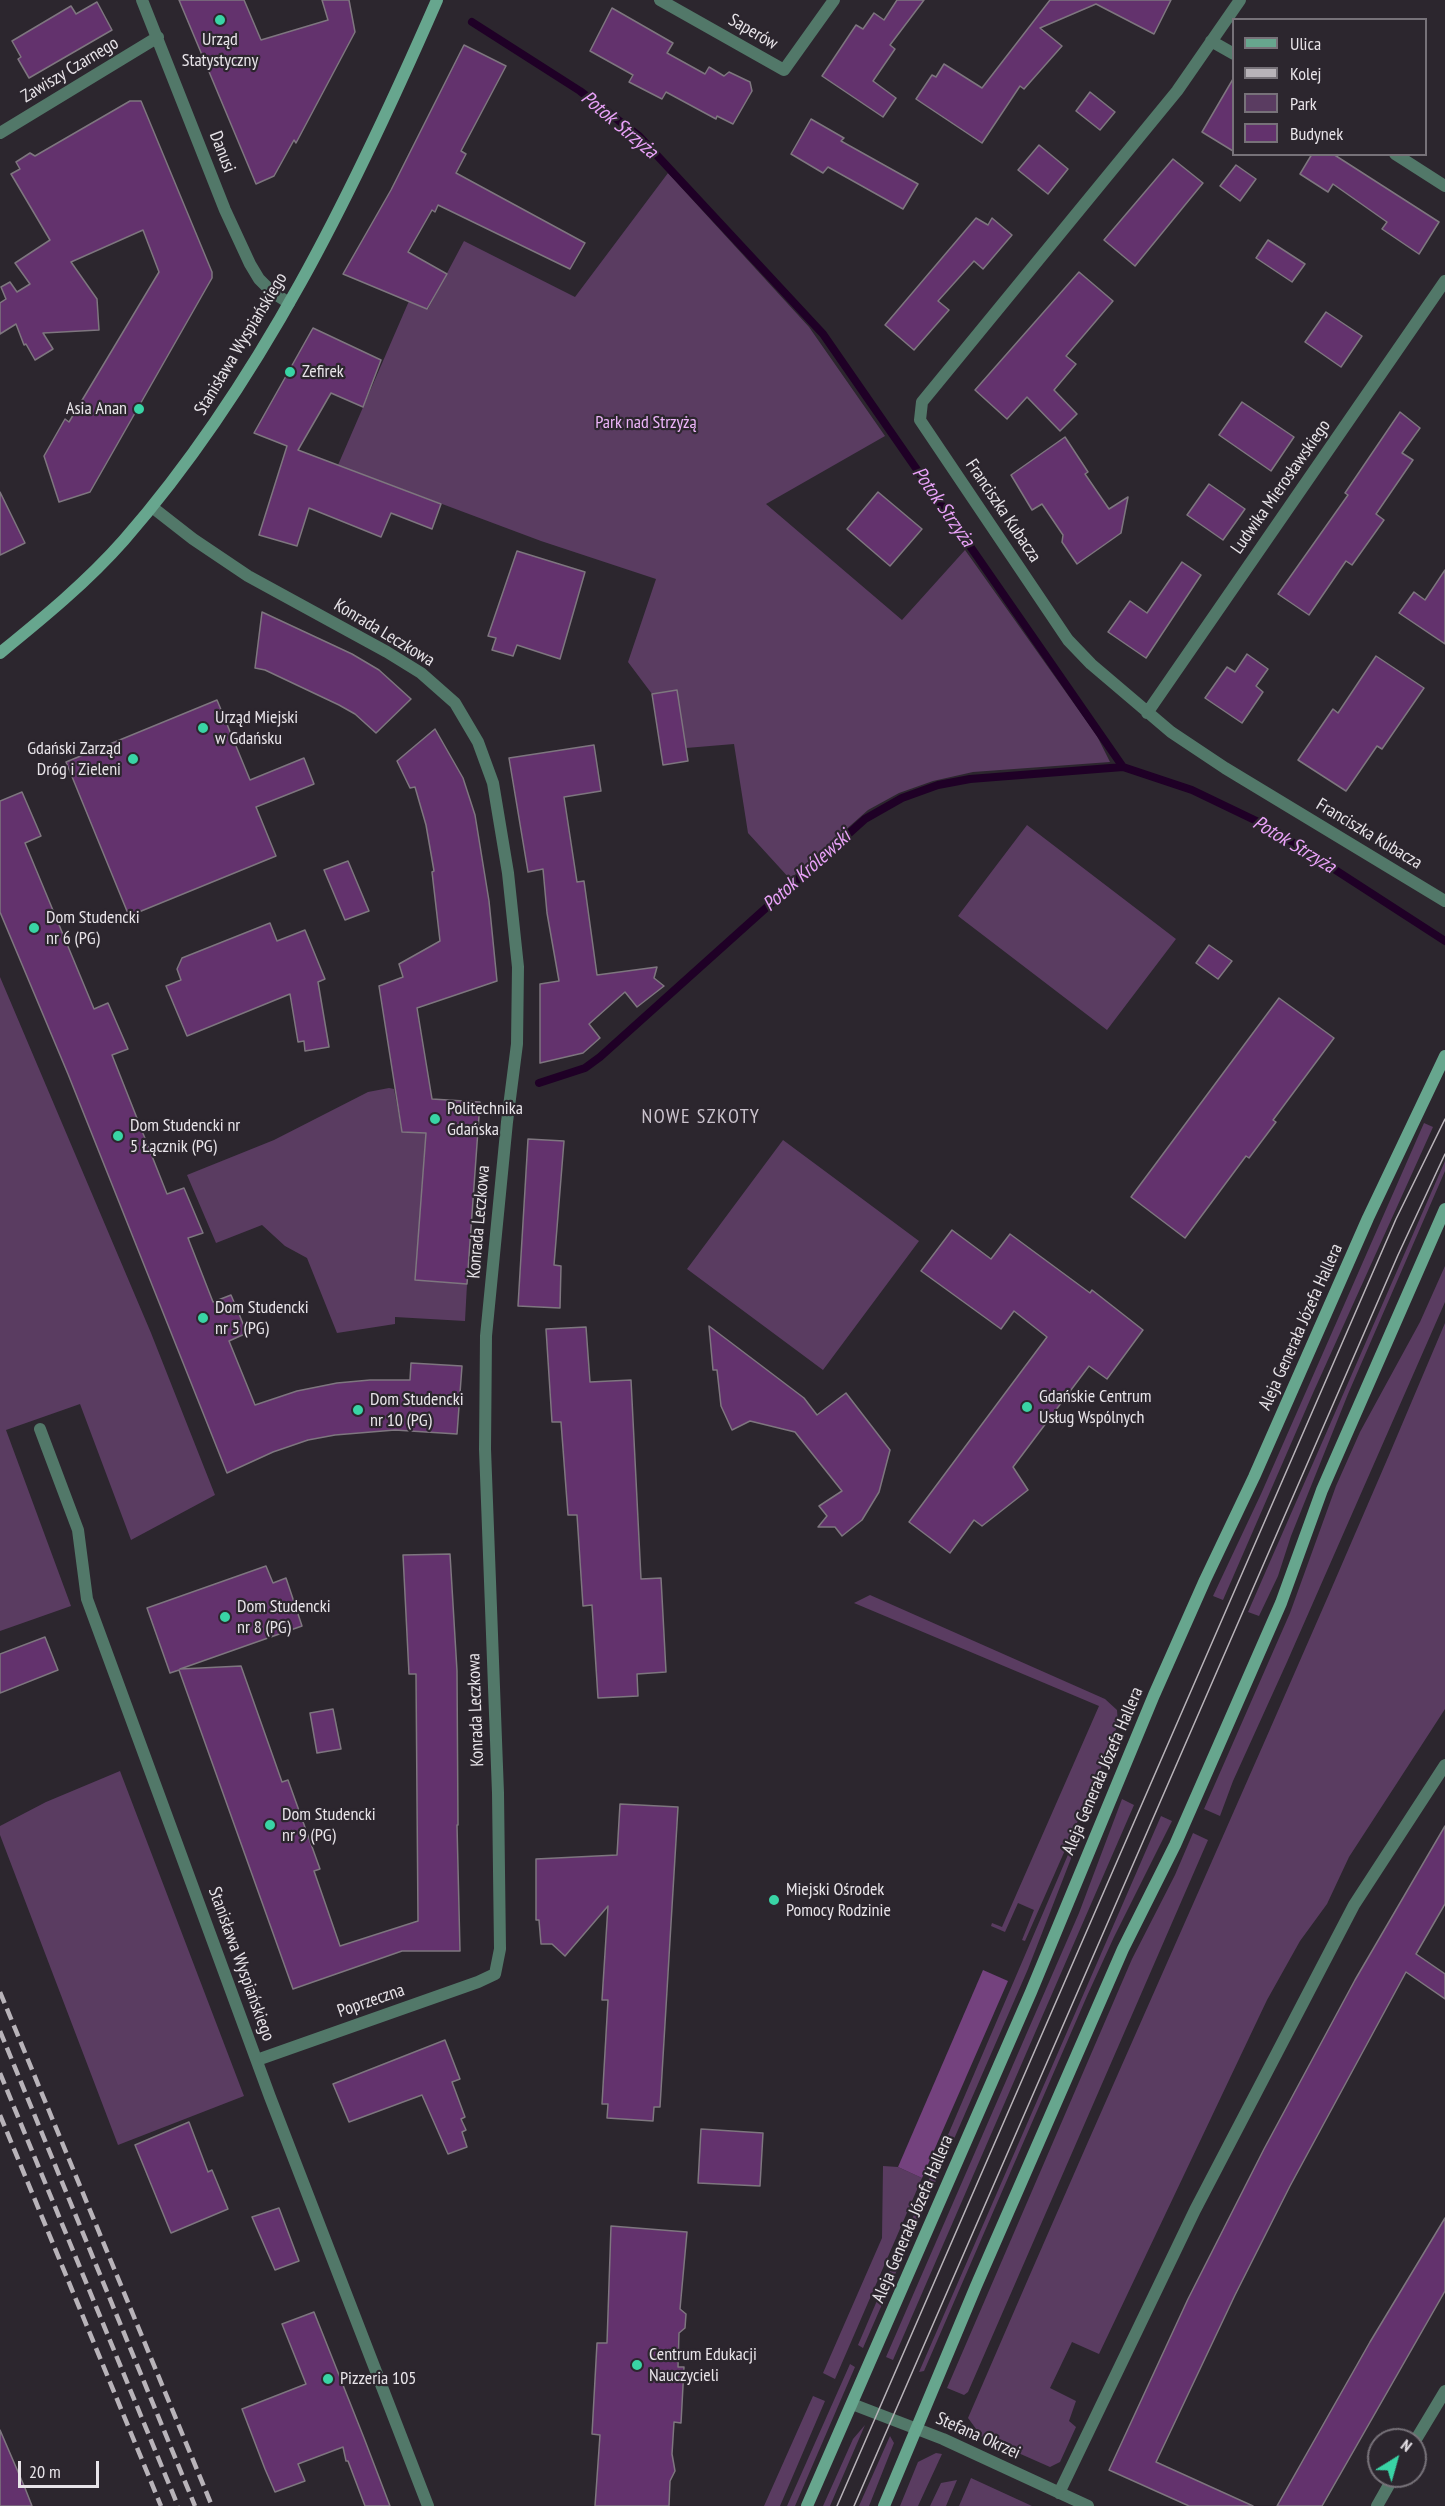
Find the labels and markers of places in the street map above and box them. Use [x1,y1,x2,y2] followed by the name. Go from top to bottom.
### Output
[213,13,227,27] marker: Urząd Statystyczny
[182,29,258,72] place label: Urząd Statystyczny
[302,361,344,383] place label: Zefirek
[283,365,297,379] marker: Zefirek
[66,398,127,420] place label: Asia Anan
[132,402,146,416] marker: Asia Anan
[215,707,298,750] place label: Urząd Miejski w Gdańsku
[196,721,210,735] marker: Urząd Miejski w Gdańsku
[27,738,121,780] place label: Gdański Zarząd Dróg i Zieleni
[126,752,140,766] marker: Gdański Zarząd Dróg i Zieleni
[46,907,140,950] place label: Dom Studencki nr 6 (PG)
[27,921,41,935] marker: Dom Studencki nr 6 (PG)
[447,1098,523,1140] place label: Politechnika Gdańska
[428,1112,442,1126] marker: Politechnika Gdańska
[130,1115,240,1158] place label: Dom Studencki nr 5 Łącznik (PG)
[111,1129,125,1143] marker: Dom Studencki nr 5 Łącznik (PG)
[215,1297,309,1340] place label: Dom Studencki nr 5 (PG)
[196,1311,210,1325] marker: Dom Studencki nr 5 (PG)
[1039,1386,1151,1428] place label: Gdańskie Centrum Usług Wspólnych
[370,1389,464,1432] place label: Dom Studencki nr 10 (PG)
[1020,1400,1034,1414] marker: Gdańskie Centrum Usług Wspólnych
[351,1403,365,1417] marker: Dom Studencki nr 10 (PG)
[237,1596,331,1638] place label: Dom Studencki nr 8 (PG)
[218,1610,232,1624] marker: Dom Studencki nr 8 (PG)
[282,1804,376,1846] place label: Dom Studencki nr 9 (PG)
[263,1818,277,1832] marker: Dom Studencki nr 9 (PG)
[786,1879,891,1922] place label: Miejski Ośrodek Pomocy Rodzinie
[767,1893,781,1907] marker: Miejski Ośrodek Pomocy Rodzinie
[649,2344,757,2386] place label: Centrum Edukacji Nauczycieli
[630,2358,644,2372] marker: Centrum Edukacji Nauczycieli
[340,2368,416,2390] place label: Pizzeria 105
[321,2372,335,2386] marker: Pizzeria 105

